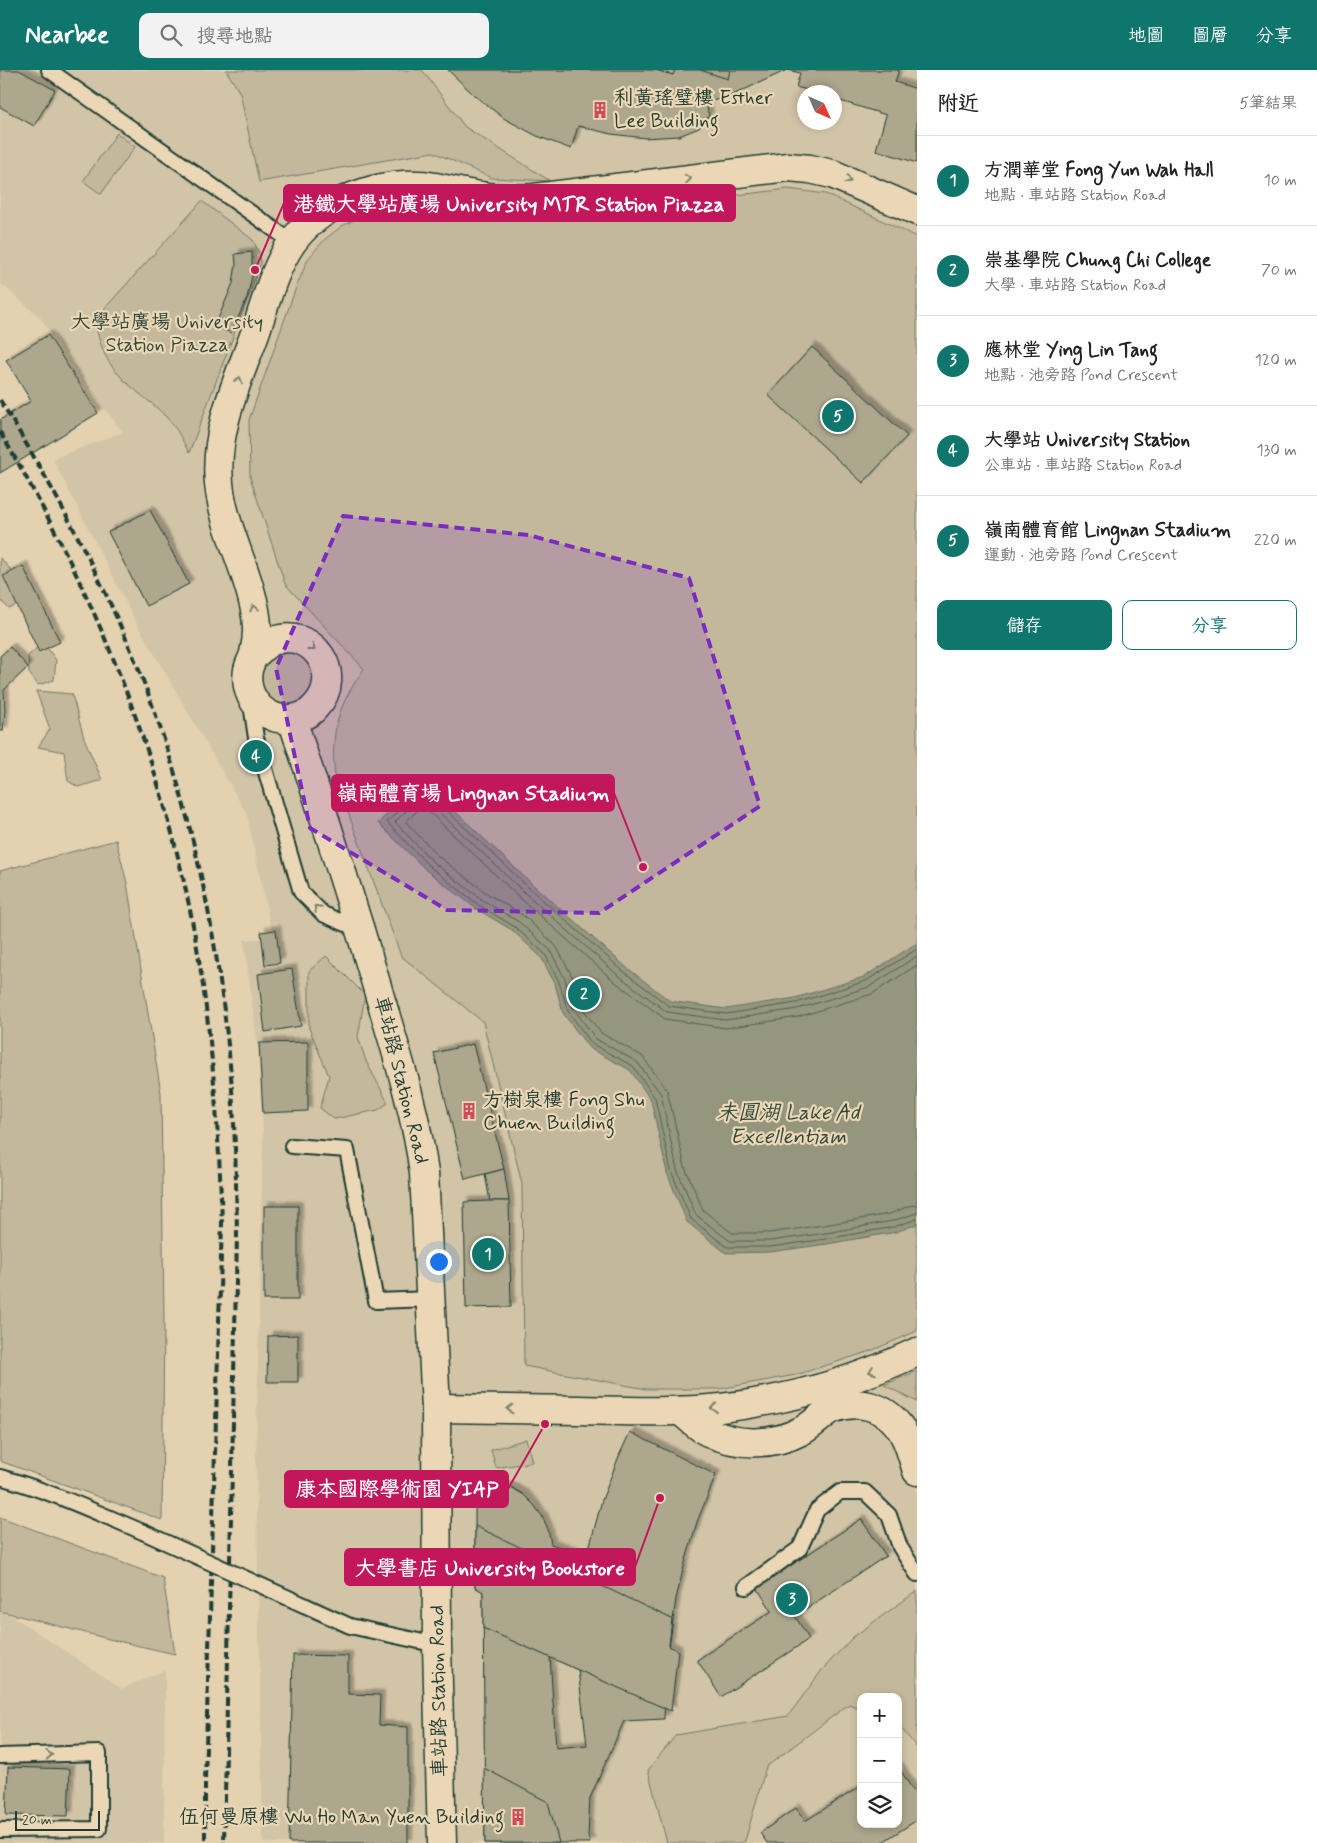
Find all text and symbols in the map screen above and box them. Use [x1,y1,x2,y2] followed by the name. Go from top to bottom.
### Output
[139,13,489,58] search box
[25,20,109,51] text: Nearbee
[157,21,185,49] icon: search
[197,24,273,49] text: 搜尋地點
[1128,24,1164,48] text: 地圖
[1192,24,1228,48] text: 圖層
[1256,24,1292,48] text: 分享
[614,85,773,137] place label: 利黃瑤璧樓 Esther Lee Building
[797,85,842,130] north arrow
[937,90,979,118] text: 附近
[1239,93,1297,114] text: 5筆結果
[590,100,610,120] building icon: 利黃瑤璧樓 Esther Lee Building
[984,158,1214,183] text: 方潤華堂 Fong Yun Wah Hall
[949,170,957,191] text: 1
[1264,170,1297,191] text: 10 m
[685,174,693,185] one-way arrow
[844,175,852,185] one-way arrow
[284,185,735,221] callout: 港鐵大學站廣場 University MTR Station Piazza
[984,185,1166,206] text: 地點 · 車站路 Station Road
[294,191,725,219] text: 港鐵大學站廣場 University MTR Station Piazza
[984,248,1211,273] text: 崇基學院 Chung Chi College
[949,260,957,281] text: 2
[1261,260,1297,281] text: 70 m
[984,275,1166,296] text: 大學 · 車站路 Station Road
[71,309,263,359] park label: 大學站廣場 University Station Piazza
[984,338,1158,363] text: 應林堂 Ying Lin Tang
[949,350,957,371] text: 3
[1255,350,1297,371] text: 120 m
[984,365,1178,386] text: 地點 · 池旁路 Pond Crescent
[233,377,243,385] one-way arrow
[822,397,854,435] pin: 5
[984,428,1190,453] text: 大學站 University Station
[948,440,958,461] text: 4
[1256,440,1297,461] text: 130 m
[984,455,1182,476] text: 公車站 · 車站路 Station Road
[984,518,1231,543] text: 嶺南體育館 Lingnan Stadium
[948,530,958,551] text: 5
[1254,530,1297,551] text: 220 m
[984,545,1178,566] text: 運動 · 池旁路 Pond Crescent
[937,600,1112,650] button: 儲存
[1122,600,1297,650] button: 分享
[249,603,260,612] one-way arrow
[306,642,316,651] one-way arrow
[240,737,272,775] pin: 4
[332,775,614,811] callout: 嶺南體育場 Lingnan Stadium
[336,780,610,810] text: 嶺南體育場 Lingnan Stadium
[314,905,323,914] one-way arrow
[568,975,600,1013] pin: 2
[367,993,435,1167] street label: 車站路 Station Road
[483,1087,644,1139] place label: 方樹泉樓 Fong Shu Chuen Building
[717,1099,862,1151] water label: 未圓湖 Lake Ad Excellentiam
[459,1101,479,1121] building icon: 方樹泉樓 Fong Shu Chuen Building
[472,1235,504,1273] pin: 1
[426,1249,452,1275] your location
[868,1365,877,1375] one-way arrow
[710,1403,718,1414] one-way arrow
[506,1404,514,1414] one-way arrow
[285,1471,508,1507] callout: 康本國際學術園 YIAP
[295,1476,500,1504] text: 康本國際學術園 YIAP
[345,1549,635,1585] callout: 大學書店 University Bookstore
[355,1555,625,1583] text: 大學書店 University Bookstore
[776,1580,808,1618] pin: 3
[424,1605,454,1777] street label: 車站路 Station Road
[857,1693,902,1828] map controls
[857,1693,902,1738] button: +
[857,1738,902,1783] button: −
[45,1749,53,1760] one-way arrow
[857,1783,902,1828] button: layers
[179,1804,504,1833] place label: 伍何曼原樓 Wu Ho Man Yuen Building
[508,1807,528,1827] building icon: 伍何曼原樓 Wu Ho Man Yuen Building
[15,1808,100,1831] scale bar
[22,1811,52,1829] text: 20 m

